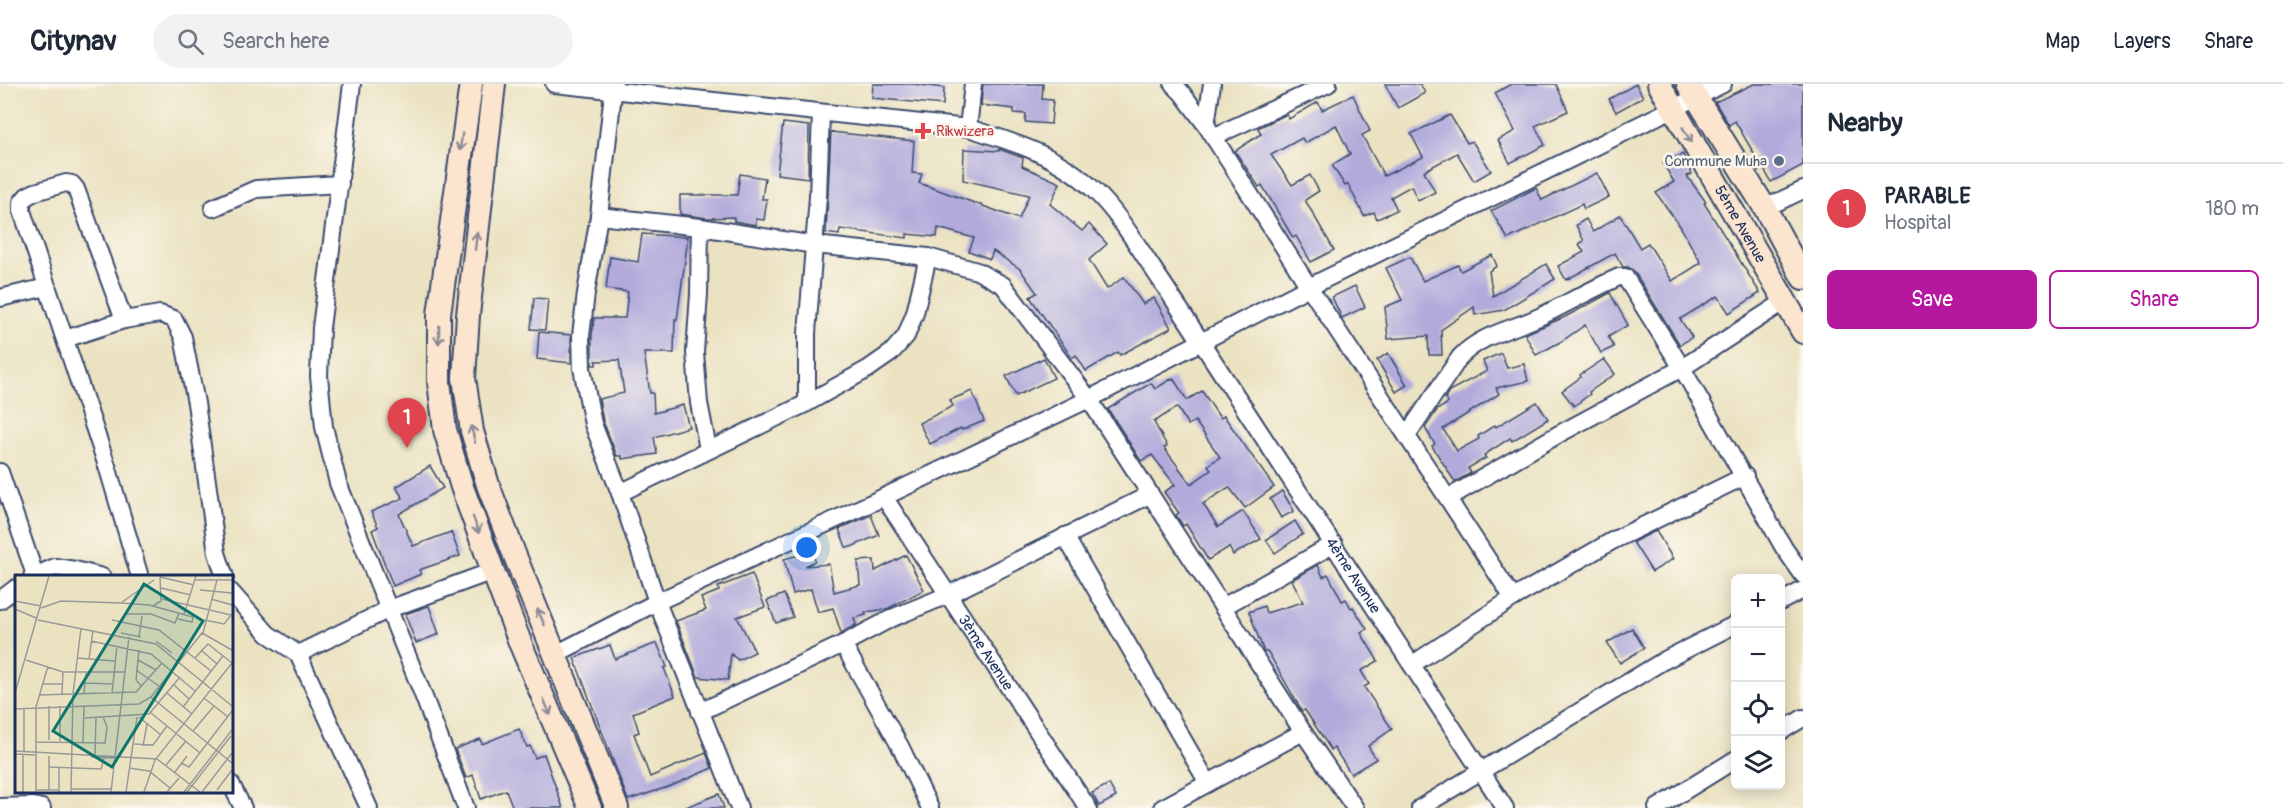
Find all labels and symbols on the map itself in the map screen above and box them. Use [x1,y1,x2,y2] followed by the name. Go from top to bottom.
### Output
[914,122,932,140] marker: Rikwizera
[936,122,994,141] place label: Rikwizera
[1682,126,1694,143] one-way arrow
[456,131,467,151] one-way arrow
[1664,152,1767,171] place label: Commune Muha
[1772,154,1786,168] marker: Commune Muha
[1710,182,1771,267] street label: 5ème Avenue
[471,231,482,251] one-way arrow
[433,325,445,345] one-way arrow
[388,398,426,448] pin: 1
[467,425,479,444] one-way arrow
[471,515,482,534] one-way arrow
[792,533,821,562] your location
[1322,534,1385,617] street label: 4ème Avenue
[15,575,232,793] inset map
[535,608,546,627] one-way arrow
[954,611,1018,694] street label: 3ème Avenue
[542,697,553,715] one-way arrow

